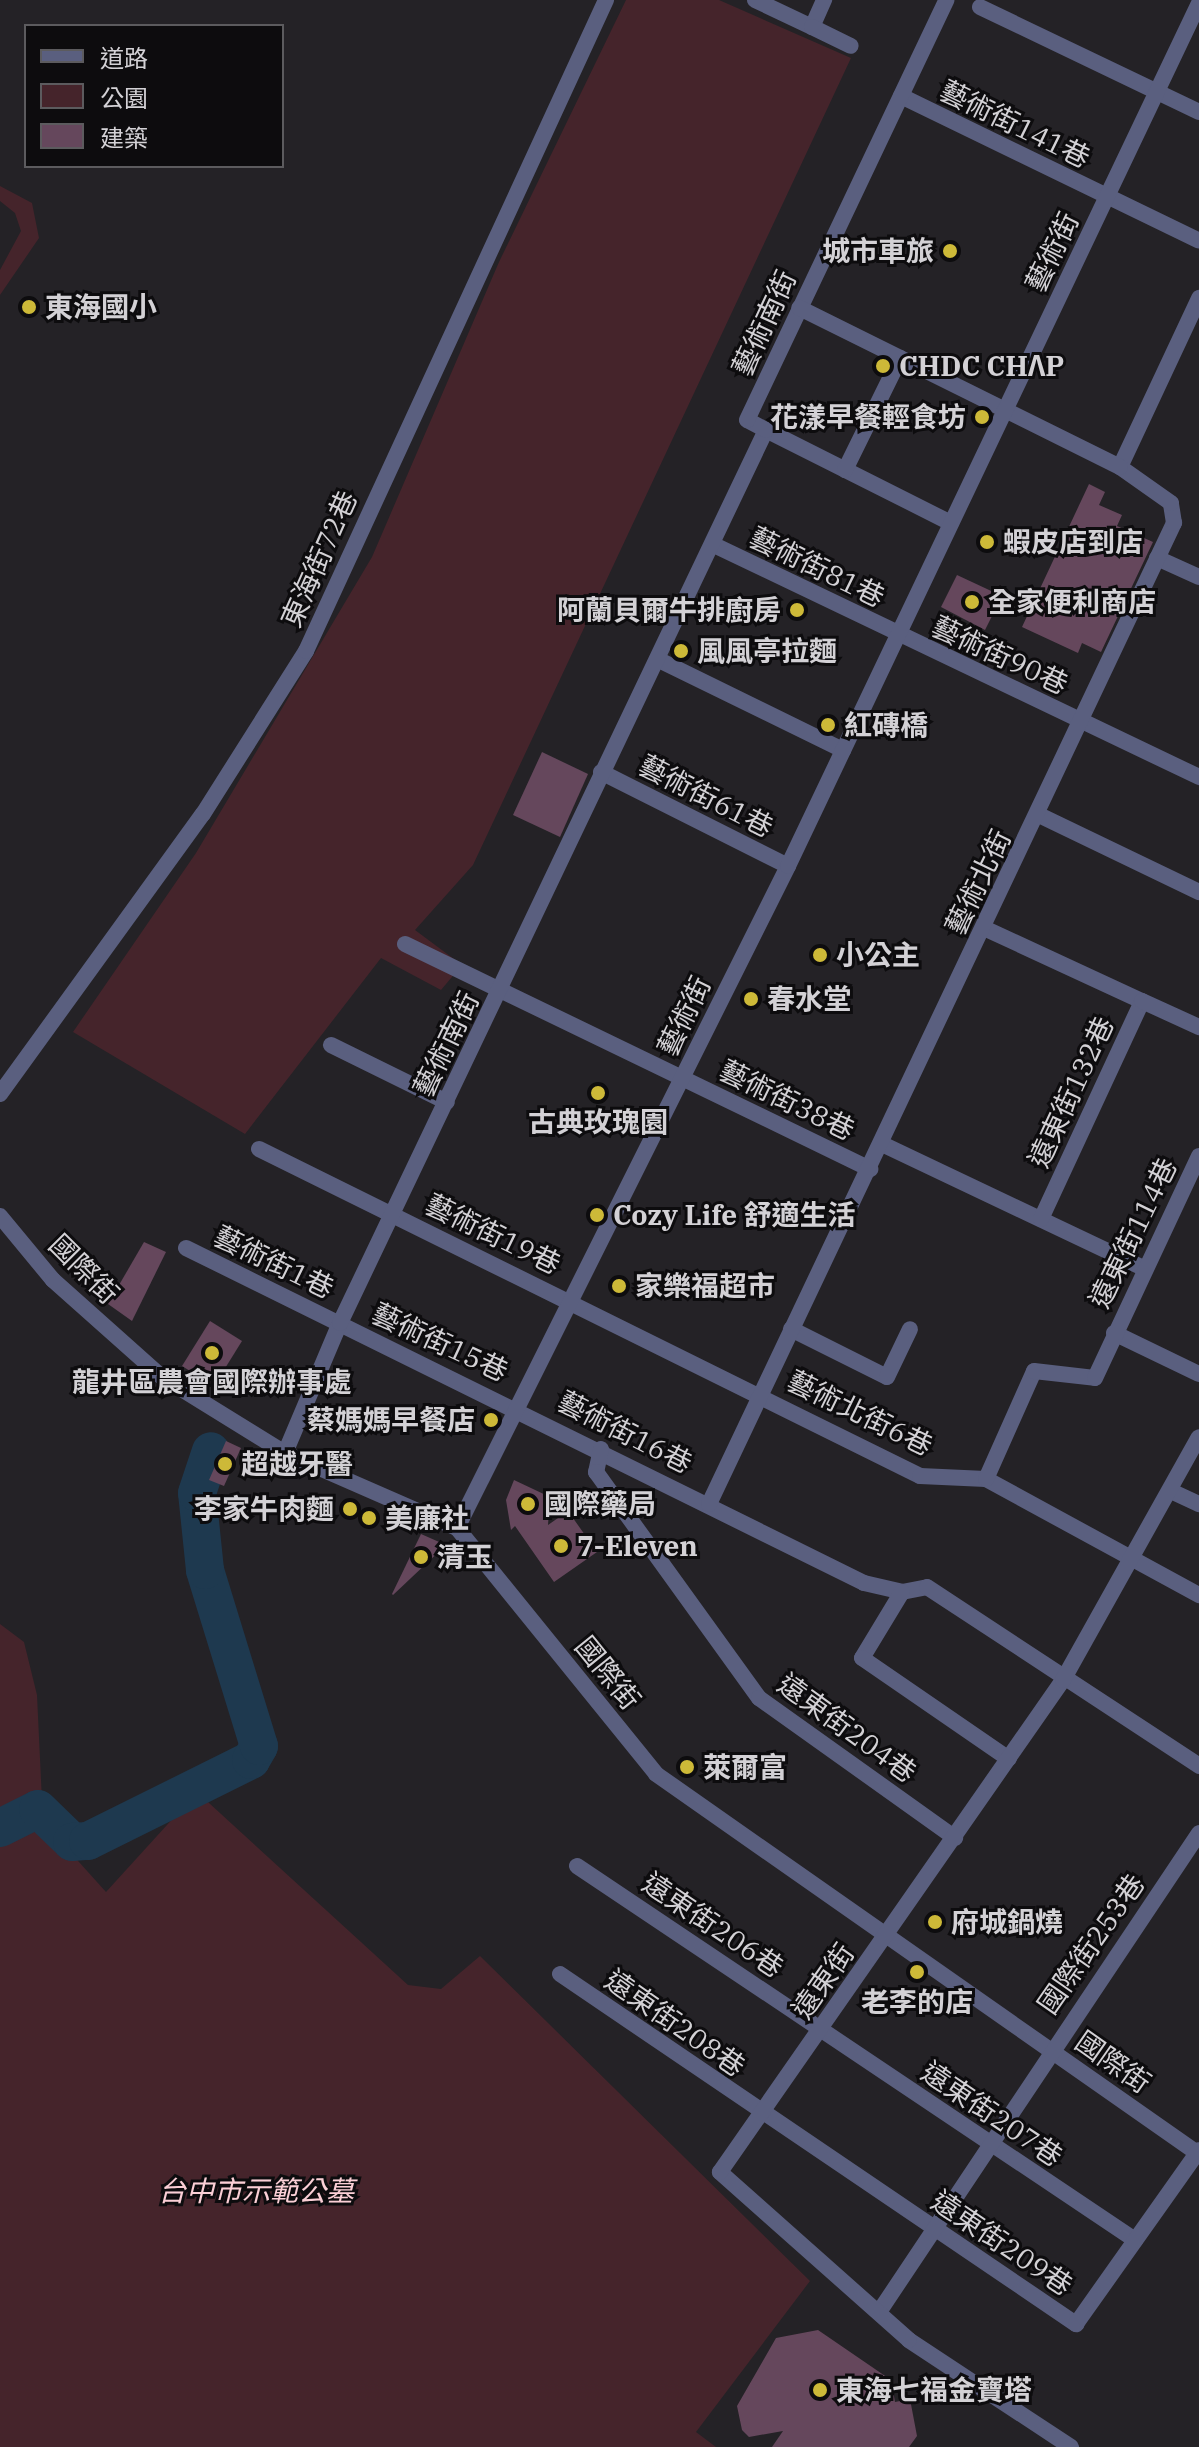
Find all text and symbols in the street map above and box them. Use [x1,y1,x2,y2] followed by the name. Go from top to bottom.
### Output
[24,24,284,168] legend
[100,42,148,74] text: 道路
[935,73,1095,175] street label: 藝術街141巷
[100,82,148,114] text: 公園
[100,122,148,154] text: 建築
[1018,207,1086,297] street label: 藝術街
[822,234,934,268] place label: 城市車旅
[941,242,959,260] marker: 城市車旅
[725,265,803,381] street label: 藝術南街
[45,290,157,324] place label: 東海國小
[20,298,38,316] marker: 東海國小
[899,349,1064,383] place label: CHDC CHΛP
[874,357,892,375] marker: CHDC CHΛP
[770,400,966,434] place label: 花漾早餐輕食坊
[973,408,991,426] marker: 花漾早餐輕食坊
[274,486,364,632] street label: 東海街72巷
[744,520,890,614] street label: 藝術街81巷
[1003,525,1143,559] place label: 蝦皮店到店
[978,533,996,551] marker: 蝦皮店到店
[988,585,1156,619] place label: 全家便利商店
[557,593,781,627] place label: 阿蘭貝爾牛排廚房
[963,593,981,611] marker: 全家便利商店
[788,601,806,619] marker: 阿蘭貝爾牛排廚房
[927,609,1073,701] street label: 藝術街90巷
[697,634,837,668] place label: 風風亭拉麵
[672,642,690,660] marker: 風風亭拉麵
[844,708,928,742] place label: 紅磚橋
[819,716,837,734] marker: 紅磚橋
[634,748,778,844] street label: 藝術街61巷
[938,824,1018,940] street label: 藝術北街
[836,938,920,972] place label: 小公主
[811,946,829,964] marker: 小公主
[650,971,718,1061] street label: 藝術街
[767,982,851,1016] place label: 春水堂
[406,986,486,1102] street label: 藝術南街
[742,990,760,1008] marker: 春水堂
[1021,1011,1121,1173] street label: 遠東街132巷
[714,1053,860,1147] street label: 藝術街38巷
[589,1084,607,1102] marker: 古典玫瑰園
[528,1105,668,1139] place label: 古典玫瑰園
[1082,1153,1184,1313] street label: 遠東街114巷
[420,1187,566,1281] street label: 藝術街19巷
[613,1198,856,1232] place label: Cozy Life 舒適生活
[588,1206,606,1224] marker: Cozy Life 舒適生活
[209,1219,339,1305] street label: 藝術街1巷
[42,1227,126,1311] street label: 國際街
[635,1269,775,1303] place label: 家樂福超市
[610,1277,628,1295] marker: 家樂福超市
[367,1296,513,1388] street label: 藝術街15巷
[203,1344,221,1362] marker: 龍井區農會國際辦事處
[782,1364,938,1462] street label: 藝術北街6巷
[72,1365,352,1399] place label: 龍井區農會國際辦事處
[553,1384,697,1480] street label: 藝術街16巷
[307,1403,475,1437] place label: 蔡媽媽早餐店
[482,1411,500,1429] marker: 蔡媽媽早餐店
[241,1447,353,1481] place label: 超越牙醫
[216,1455,234,1473] marker: 超越牙醫
[544,1487,656,1521] place label: 國際藥局
[194,1492,334,1526] place label: 李家牛肉麵
[519,1495,537,1513] marker: 國際藥局
[341,1500,359,1518] marker: 李家牛肉麵
[385,1501,469,1535] place label: 美廉社
[360,1509,378,1527] marker: 美廉社
[577,1529,698,1563] place label: 7-Eleven
[552,1537,570,1555] marker: 7-Eleven
[437,1540,493,1574] place label: 清玉
[412,1548,430,1566] marker: 清玉
[569,1630,647,1716] street label: 國際街
[771,1667,923,1789] street label: 遠東街204巷
[703,1750,787,1784] place label: 萊爾富
[678,1758,696,1776] marker: 萊爾富
[636,1866,790,1984] street label: 遠東街206巷
[1031,1868,1151,2020] street label: 國際街253巷
[951,1905,1063,1939] place label: 府城鍋燒
[926,1913,944,1931] marker: 府城鍋燒
[785,1937,861,2025] street label: 遠東街
[599,1963,751,2083] street label: 遠東街208巷
[908,1963,926,1981] marker: 老李的店
[861,1985,973,2019] place label: 老李的店
[1069,2024,1157,2100] street label: 國際街
[915,2055,1069,2173] street label: 遠東街207巷
[158,2174,354,2208] park label: 台中市示範公墓
[925,2184,1079,2302] street label: 遠東街209巷
[836,2373,1032,2407] place label: 東海七福金寶塔
[811,2381,829,2399] marker: 東海七福金寶塔

